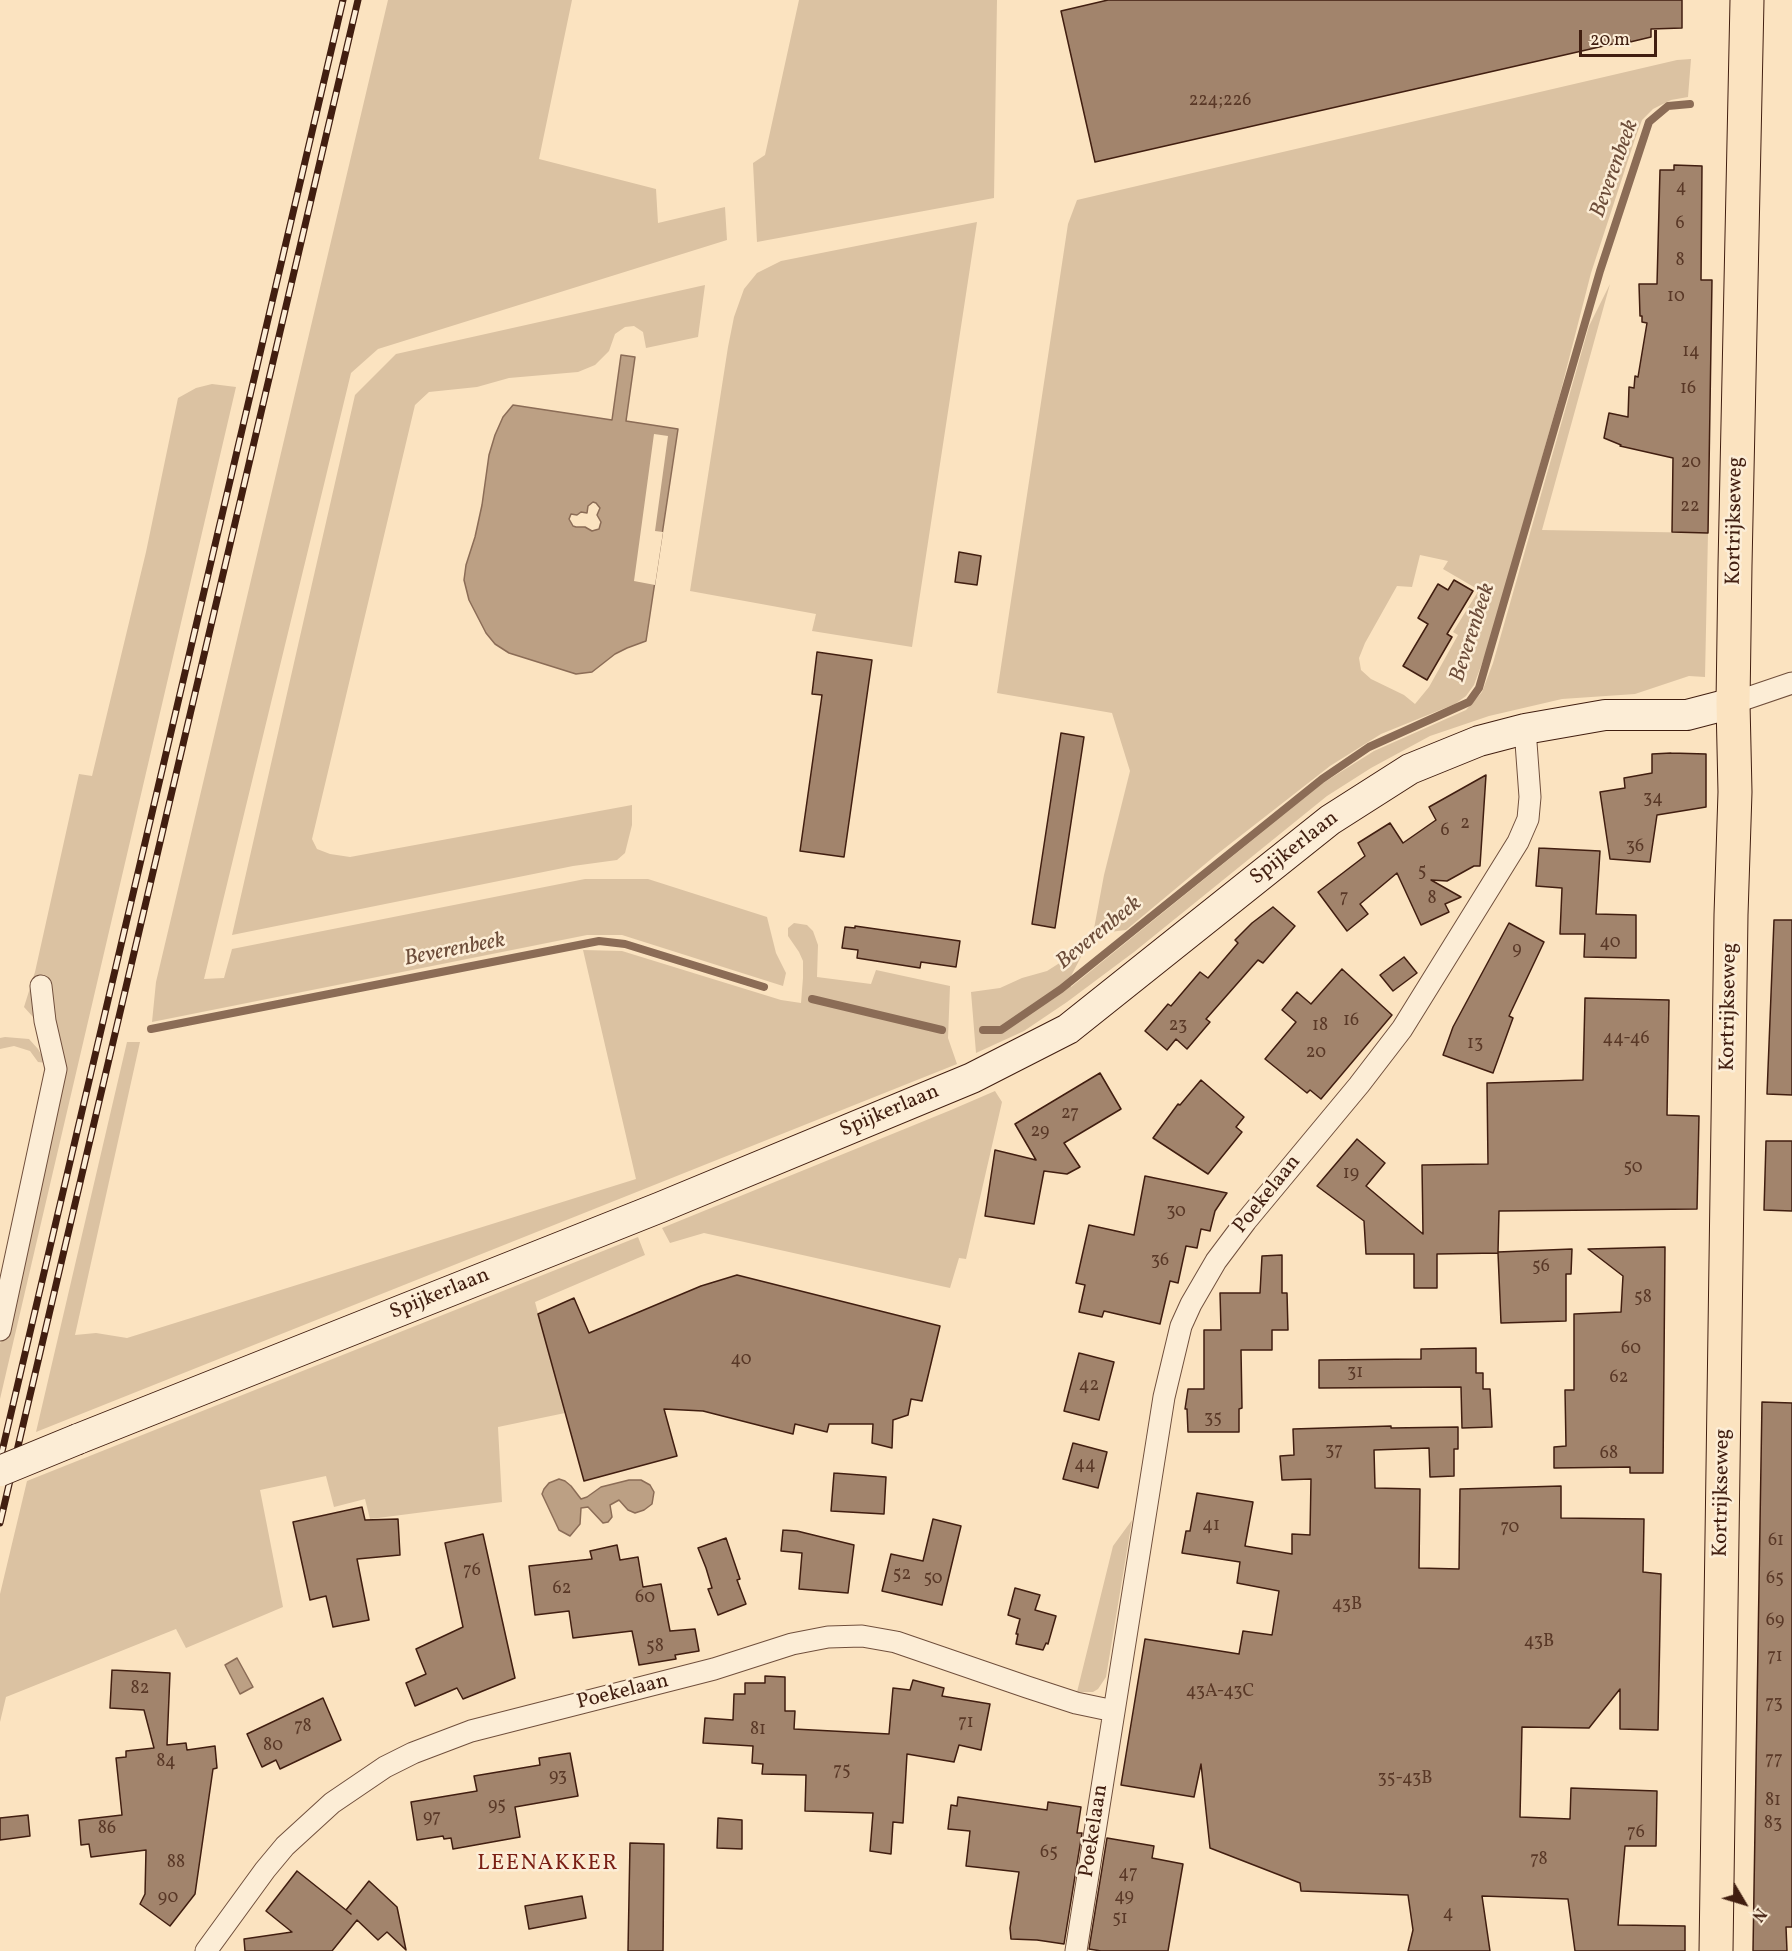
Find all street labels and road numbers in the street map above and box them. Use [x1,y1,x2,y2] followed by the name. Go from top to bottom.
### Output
[1722,457,1750,585] street label: Kortrijkseweg
[1246,807,1344,891] street label: Spijkerlaan
[1716,943,1744,1071] street label: Kortrijkseweg
[837,1080,943,1144] street label: Spijkerlaan
[1229,1151,1307,1239] street label: Poekelaan
[386,1264,494,1326] street label: Spijkerlaan
[1709,1429,1737,1557] street label: Kortrijkseweg
[574,1669,672,1717] street label: Poekelaan
[1075,1783,1115,1879] street label: Poekelaan

